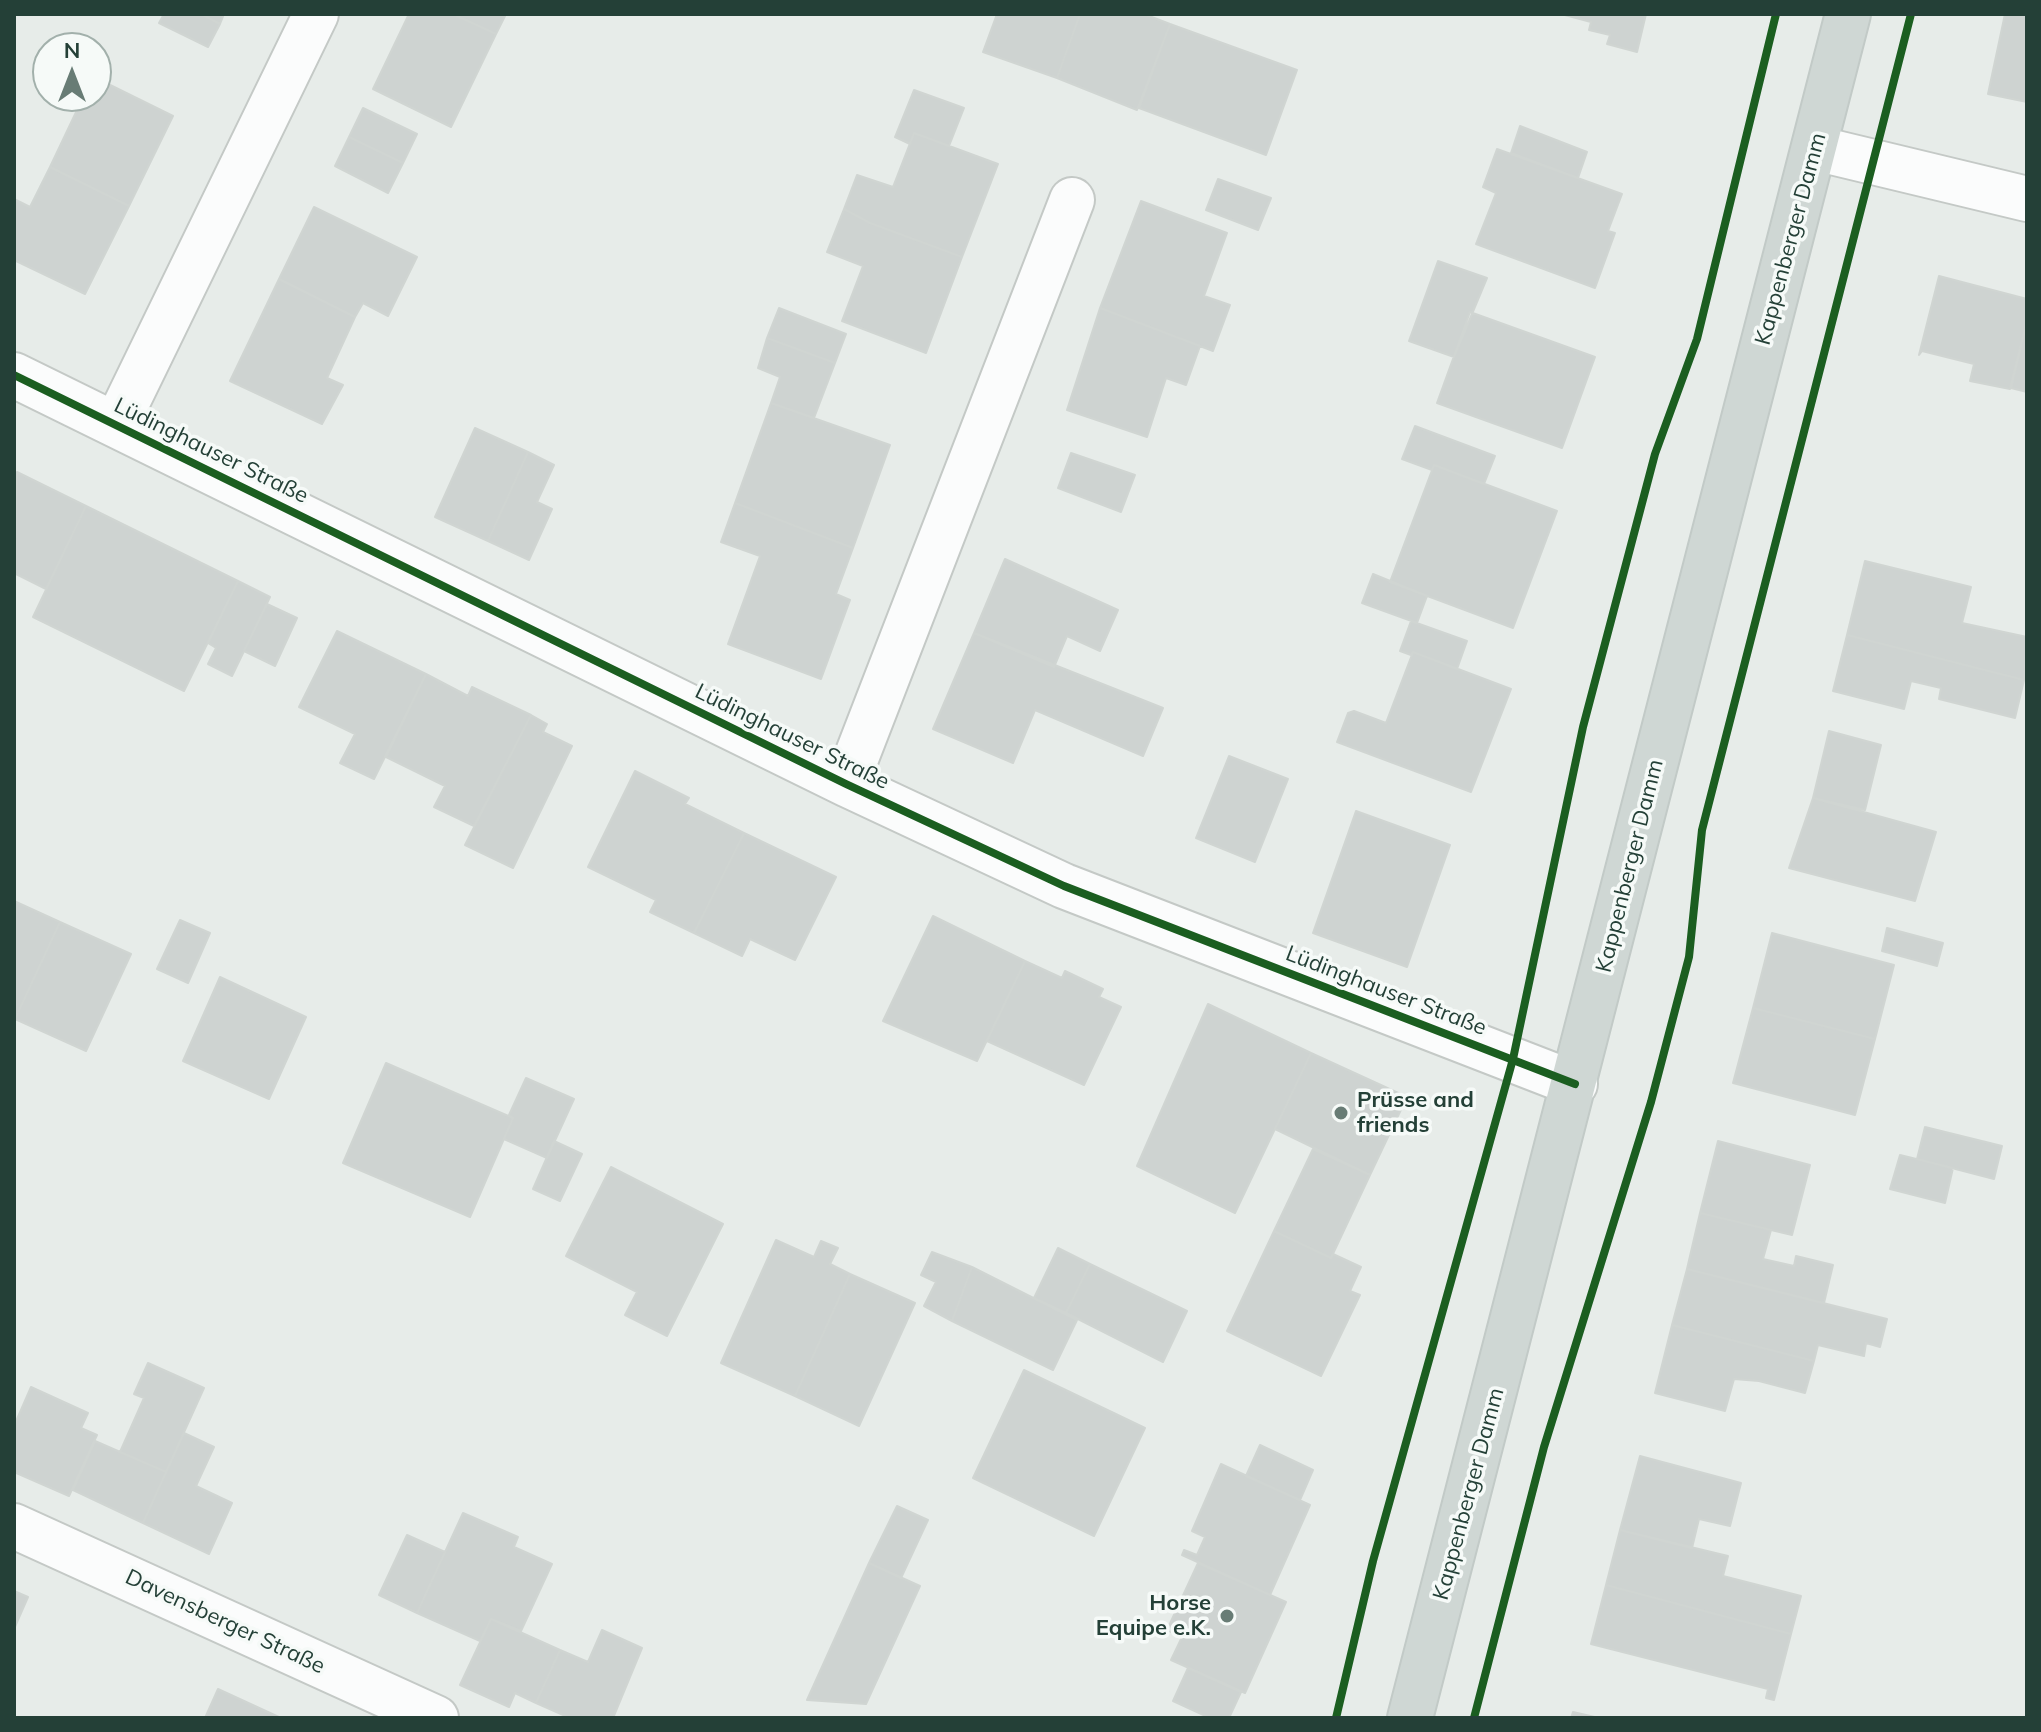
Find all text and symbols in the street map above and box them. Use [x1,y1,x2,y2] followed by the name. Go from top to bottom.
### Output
[32,32,112,112] north arrow
[64,36,80,64] text: N
[1750,130,1832,348] street label: Kappenberger Damm
[110,392,312,510] street label: Lüdinghauser Straße
[691,678,893,796] street label: Lüdinghauser Straße
[1591,757,1669,975] street label: Kappenberger Damm
[1282,941,1490,1041] street label: Lüdinghauser Straße
[1357,1087,1474,1138] place label: Prüsse and friends
[1332,1104,1350,1122] marker: Prüsse and friends
[1428,1385,1510,1603] street label: Kappenberger Damm
[121,1564,329,1680] street label: Davensberger Straße
[1096,1590,1211,1642] place label: Horse Equipe e.K.
[1218,1607,1236,1625] marker: Horse Equipe e.K.

